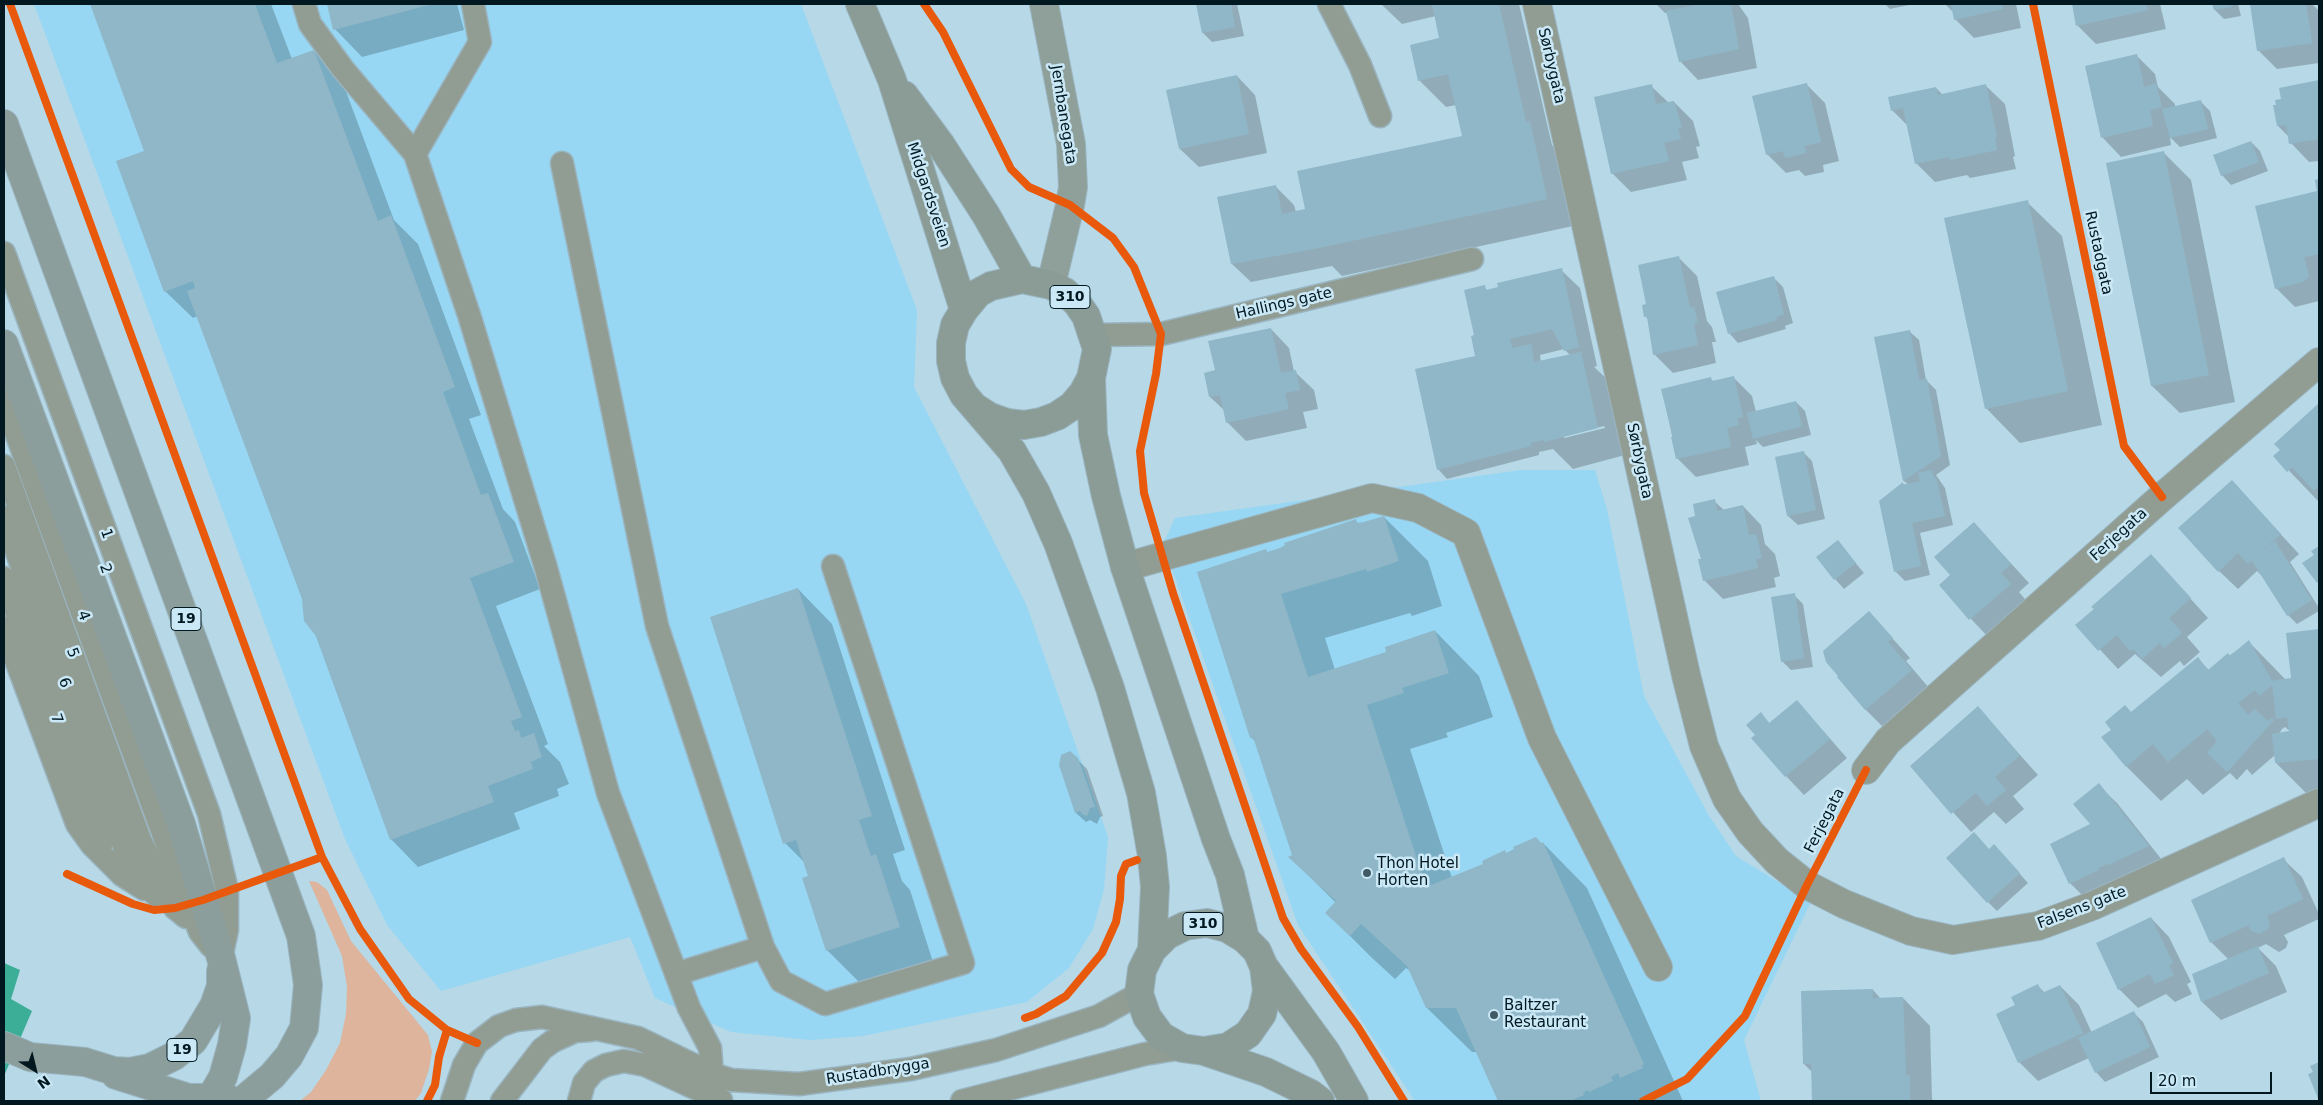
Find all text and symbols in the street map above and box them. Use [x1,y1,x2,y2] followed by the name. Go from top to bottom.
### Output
[1534,26,1568,106] street label: Sørbygata
[1046,64,1080,166] street label: Jernbanegata
[903,140,953,250] street label: Midgardsveien
[2080,209,2116,297] street label: Rustadgata
[1234,284,1334,324] street label: Hallings gate
[1050,286,1090,308] road number: 310
[1622,421,1656,501] street label: Sørbygata
[2087,505,2151,565] street label: Ferjegata
[96,526,116,542] street label: 1
[95,561,115,577] street label: 2
[73,608,93,624] street label: 4
[171,608,201,630] road number: 19
[62,645,82,661] street label: 5
[54,675,74,691] street label: 6
[46,711,66,727] street label: 7
[1801,786,1849,856] street label: Ferjegata
[1377,855,1459,890] place label: Thon Hotel Horten
[1361,867,1373,879] marker: Thon Hotel Horten
[2035,883,2129,933] street label: Falsens gate
[1183,912,1223,936] road number: 310
[1504,997,1586,1032] place label: Baltzer Restaurant
[1488,1009,1500,1021] marker: Baltzer Restaurant
[167,1038,197,1062] road number: 19
[10,1045,60,1095] north arrow
[825,1055,931,1089] street label: Rustadbrygga
[2153,1062,2276,1094] scale bar
[34,1072,53,1092] text: N
[2158,1072,2196,1090] text: 20 m

